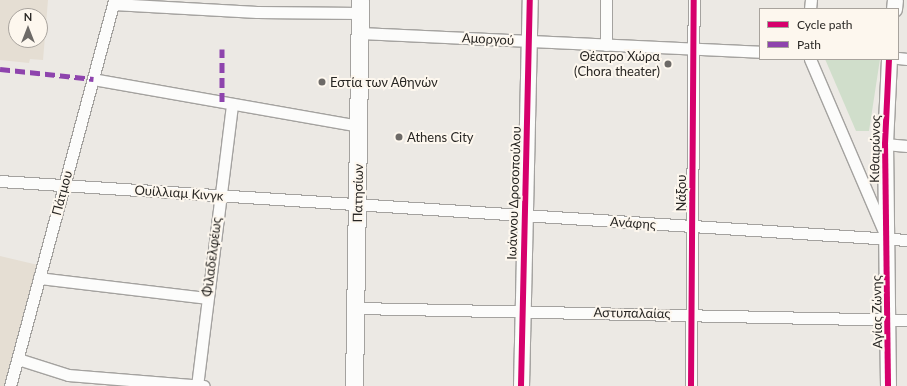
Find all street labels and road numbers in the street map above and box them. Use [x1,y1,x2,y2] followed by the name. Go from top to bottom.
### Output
[461,30,515,48] street label: Αμοργού
[867,115,883,183] street label: Κιθαιρώνος
[504,126,524,260] street label: Ιωάννου Δροσοπούλου
[350,163,366,223] street label: Πατησίων
[49,169,75,217] street label: Πάτμου
[673,174,689,212] street label: Νάξου
[134,182,224,204] street label: Ουίλλιαμ Κινγκ
[610,214,656,232] street label: Ανάφης
[199,216,225,298] street label: Φιλαδελφέως
[869,275,885,349] street label: Αγίας Ζώνης
[593,305,671,321] street label: Αστυπαλαίας

